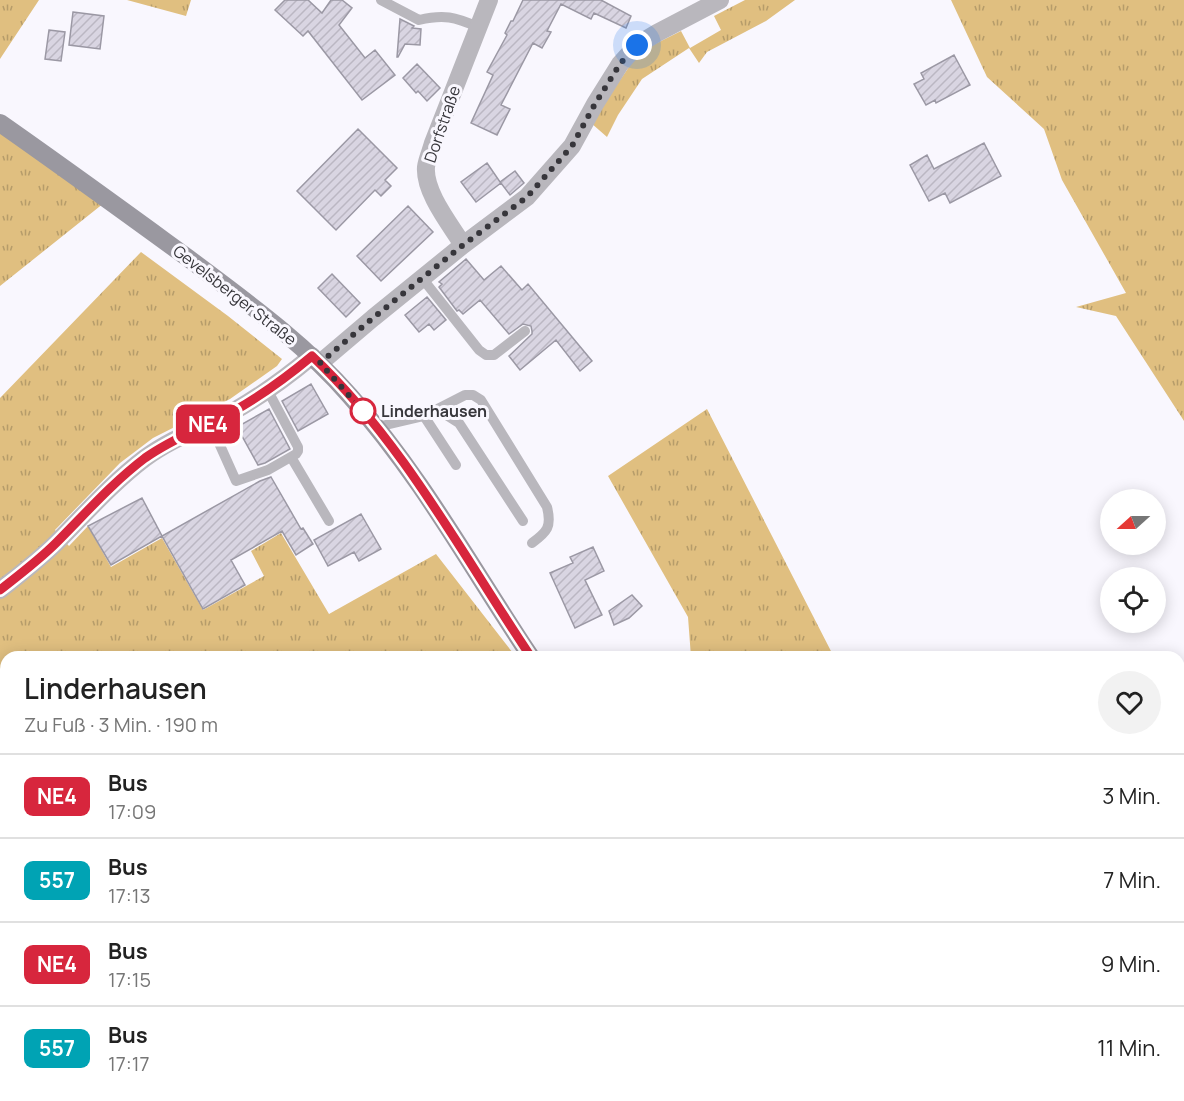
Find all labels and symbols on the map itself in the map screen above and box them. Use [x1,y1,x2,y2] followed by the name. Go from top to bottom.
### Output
[622,30,652,60] your location
[419,83,465,165] street label: Dorfstraße
[169,240,301,350] street label: Gevelsberger Straße
[350,398,376,424] marker: Linderhausen
[381,400,487,422] place label: Linderhausen
[174,404,242,444] line badge: NE4
[1100,489,1166,555] north arrow

